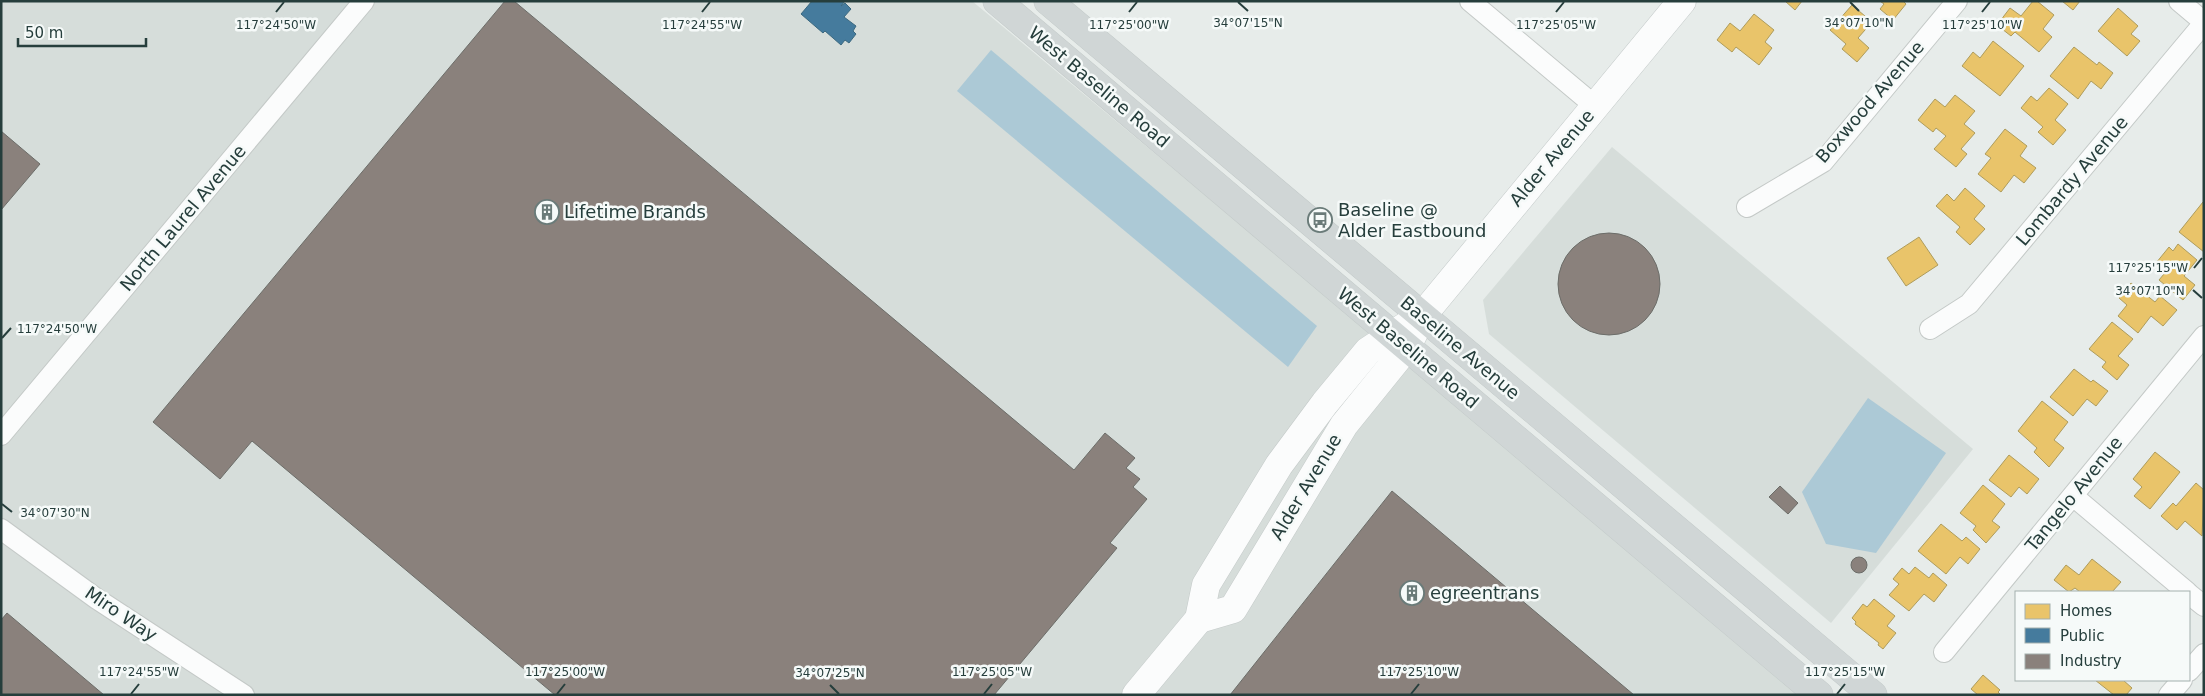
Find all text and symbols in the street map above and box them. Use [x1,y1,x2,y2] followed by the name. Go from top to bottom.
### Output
[18,15,145,47] scale bar
[1213,16,1283,30] text: 34°07'15"N
[1824,16,1894,30] text: 34°07'10"N
[236,18,316,32] text: 117°24'50"W
[662,18,742,32] text: 117°24'55"W
[1089,18,1169,32] text: 117°25'00"W
[1516,18,1596,32] text: 117°25'05"W
[1942,18,2022,32] text: 117°25'10"W
[1025,22,1174,152] street label: West Baseline Road
[25,24,63,42] text: 50 m
[1811,37,1928,167] street label: Boxwood Avenue
[1505,105,1598,210] street label: Alder Avenue
[2011,112,2132,250] street label: Lombardy Avenue
[115,140,250,295] street label: North Laurel Avenue
[534,199,560,225] building icon: Lifetime Brands
[1338,199,1486,241] place label: Baseline @ Alder Eastbound
[564,201,706,222] place label: Lifetime Brands
[1307,207,1333,233] bus stop icon: Baseline @ Alder Eastbound
[2108,261,2188,275] text: 117°25'15"W
[1334,283,1483,413] street label: West Baseline Road
[2115,284,2185,298] text: 34°07'10"N
[1397,292,1524,404] street label: Baseline Avenue
[17,322,97,336] text: 117°24'50"W
[1266,430,1345,544] street label: Alder Avenue
[2020,432,2126,556] street label: Tangelo Avenue
[20,506,90,520] text: 34°07'30"N
[1399,580,1425,606] building icon: egreentrans
[81,582,162,646] street label: Miro Way
[1430,582,1539,603] place label: egreentrans
[2015,591,2190,681] legend
[2060,602,2112,620] text: Homes
[2060,627,2104,645] text: Public
[2060,652,2122,670] text: Industry
[99,665,179,679] text: 117°24'55"W
[525,665,605,679] text: 117°25'00"W
[952,665,1032,679] text: 117°25'05"W
[1379,665,1459,679] text: 117°25'10"W
[1805,665,1885,679] text: 117°25'15"W
[795,666,865,680] text: 34°07'25"N

